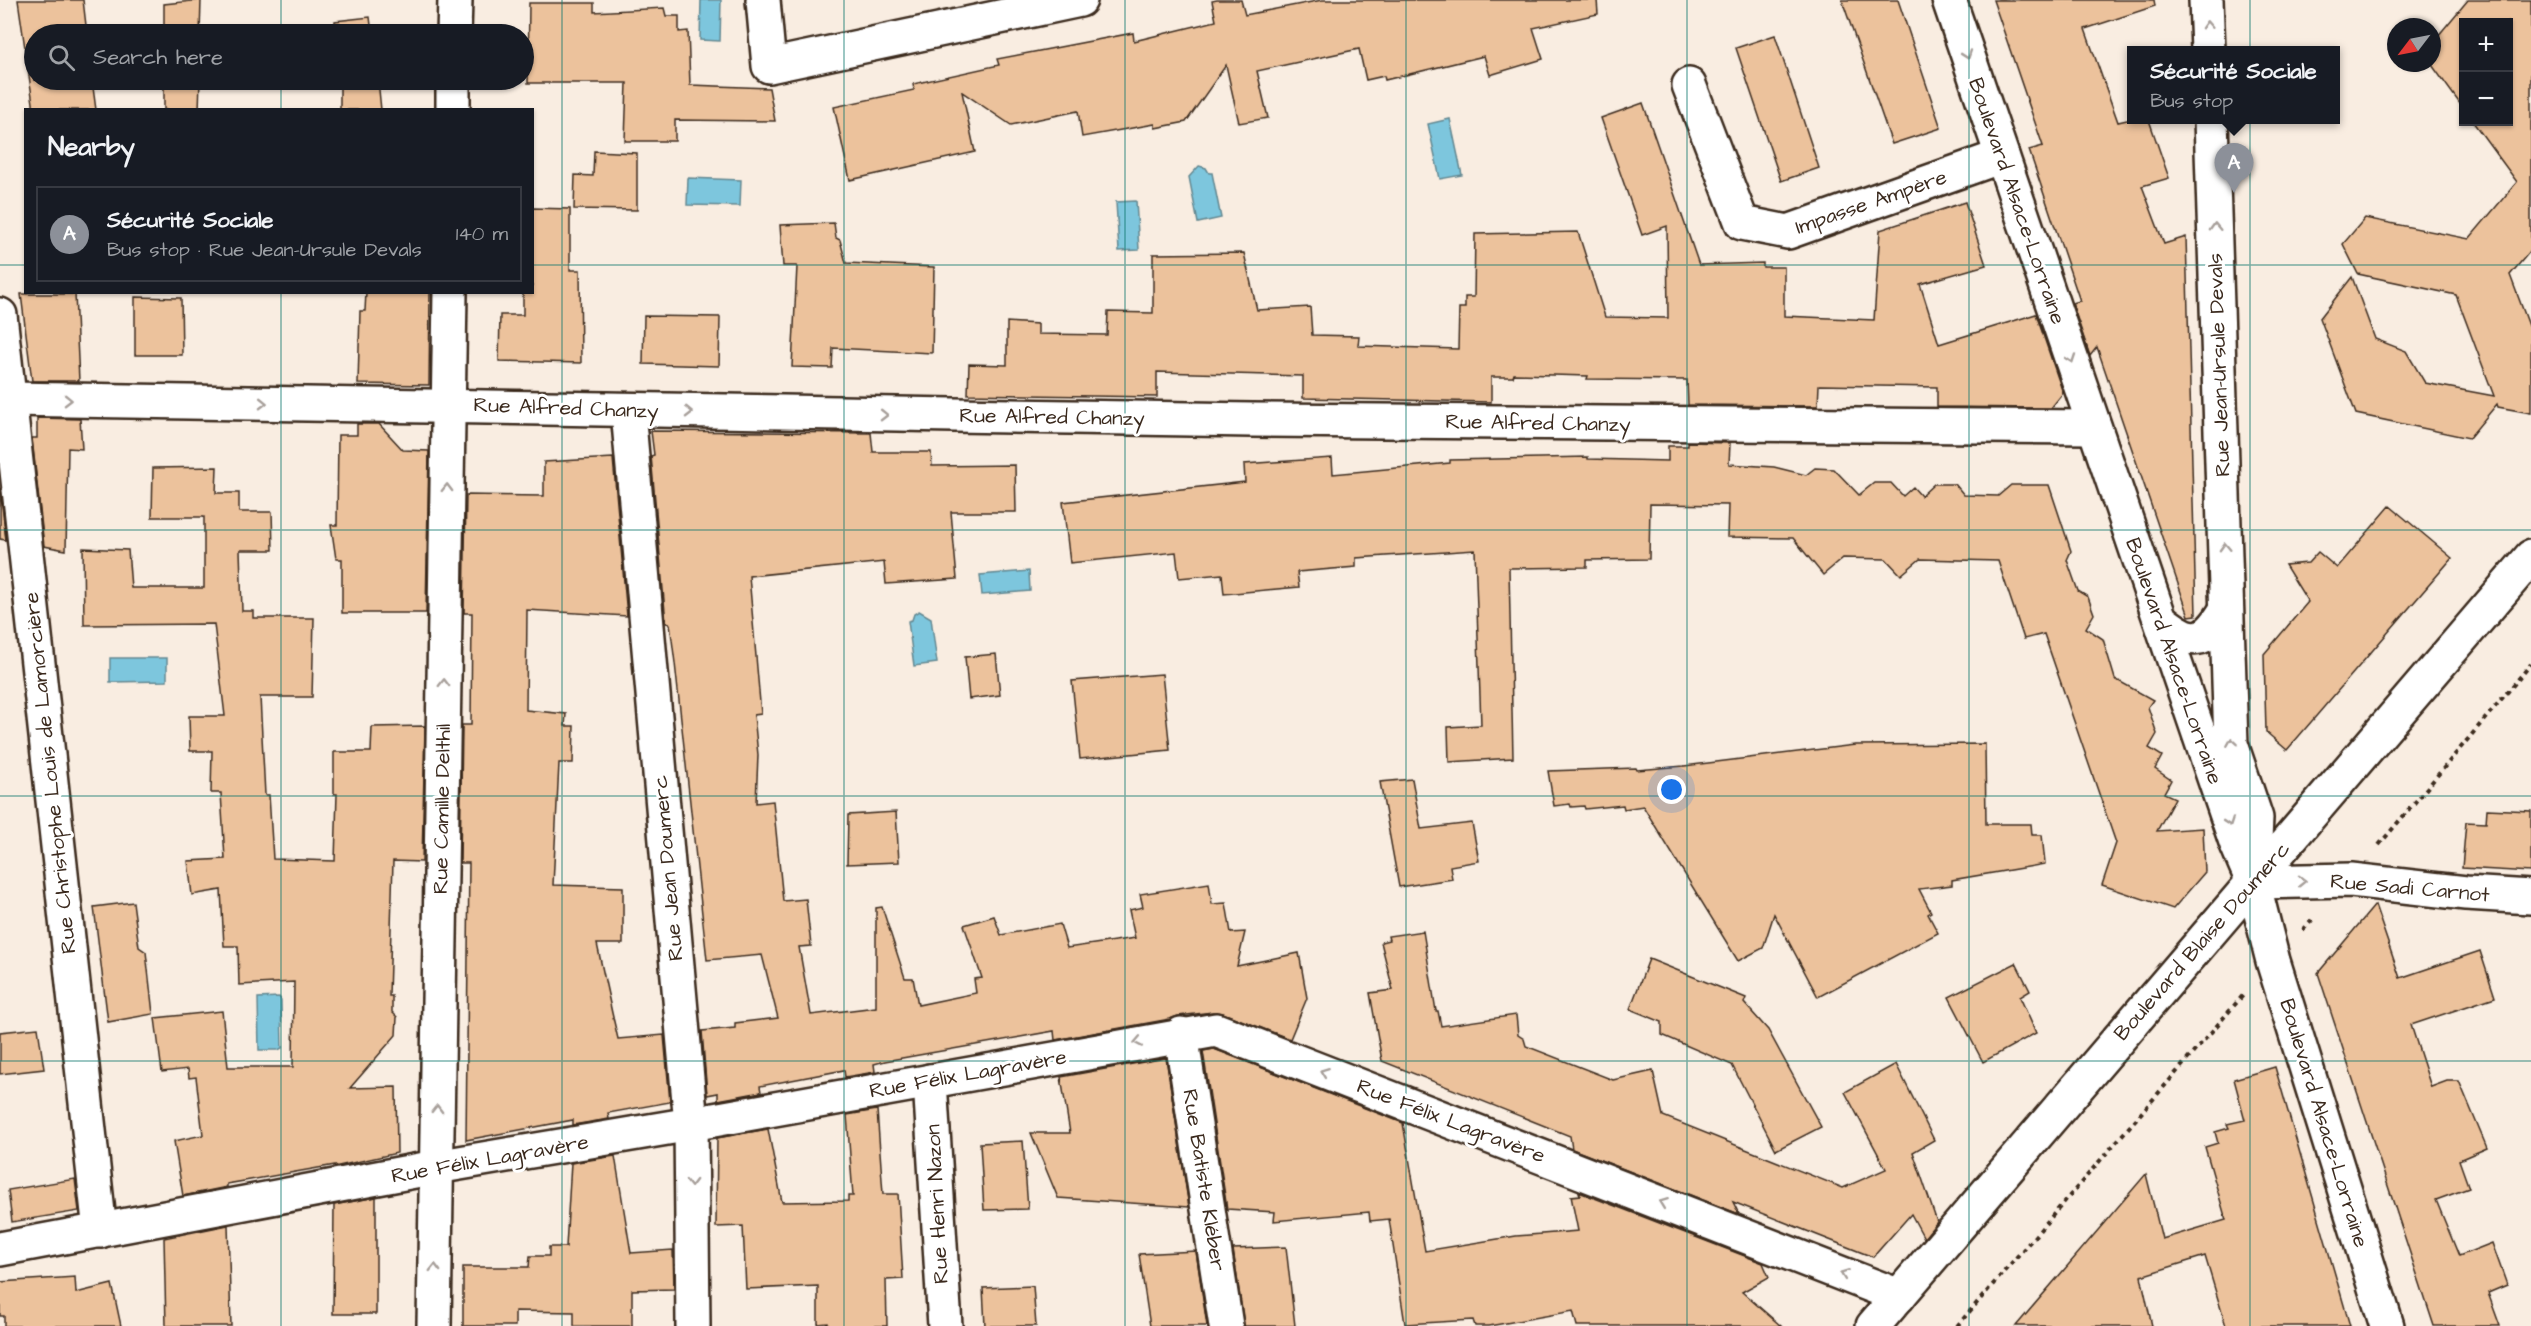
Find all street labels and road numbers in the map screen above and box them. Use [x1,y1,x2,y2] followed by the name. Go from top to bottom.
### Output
[1961,74,2073,328] street label: Boulevard Alsace-Lorraine
[1791,162,1951,242] street label: Impasse Ampère
[2201,253,2237,477] street label: Rue Jean-Ursule Devals
[473,390,659,428] street label: Rue Alfred Chanzy
[959,401,1145,435] street label: Rue Alfred Chanzy
[1445,407,1631,441] street label: Rue Alfred Chanzy
[2118,534,2230,788] street label: Boulevard Alsace-Lorraine
[17,591,84,955] street label: Rue Christophe Louis de Lamorcière
[426,724,458,894] street label: Rue Camille Delthil
[645,774,691,962] street label: Rue Jean Doumerc
[2107,835,2297,1047] street label: Boulevard Blaise Doumerc
[2329,867,2491,909] street label: Rue Sadi Carnot
[2272,995,2376,1251] street label: Boulevard Alsace-Lorraine
[867,1042,1069,1108] street label: Rue Félix Lagravère
[1352,1072,1549,1172] street label: Rue Félix Lagravère
[1175,1087,1233,1273] street label: Rue Batiste Kléber
[918,1123,956,1285] street label: Rue Henri Nazon
[389,1127,591,1193] street label: Rue Félix Lagravère

